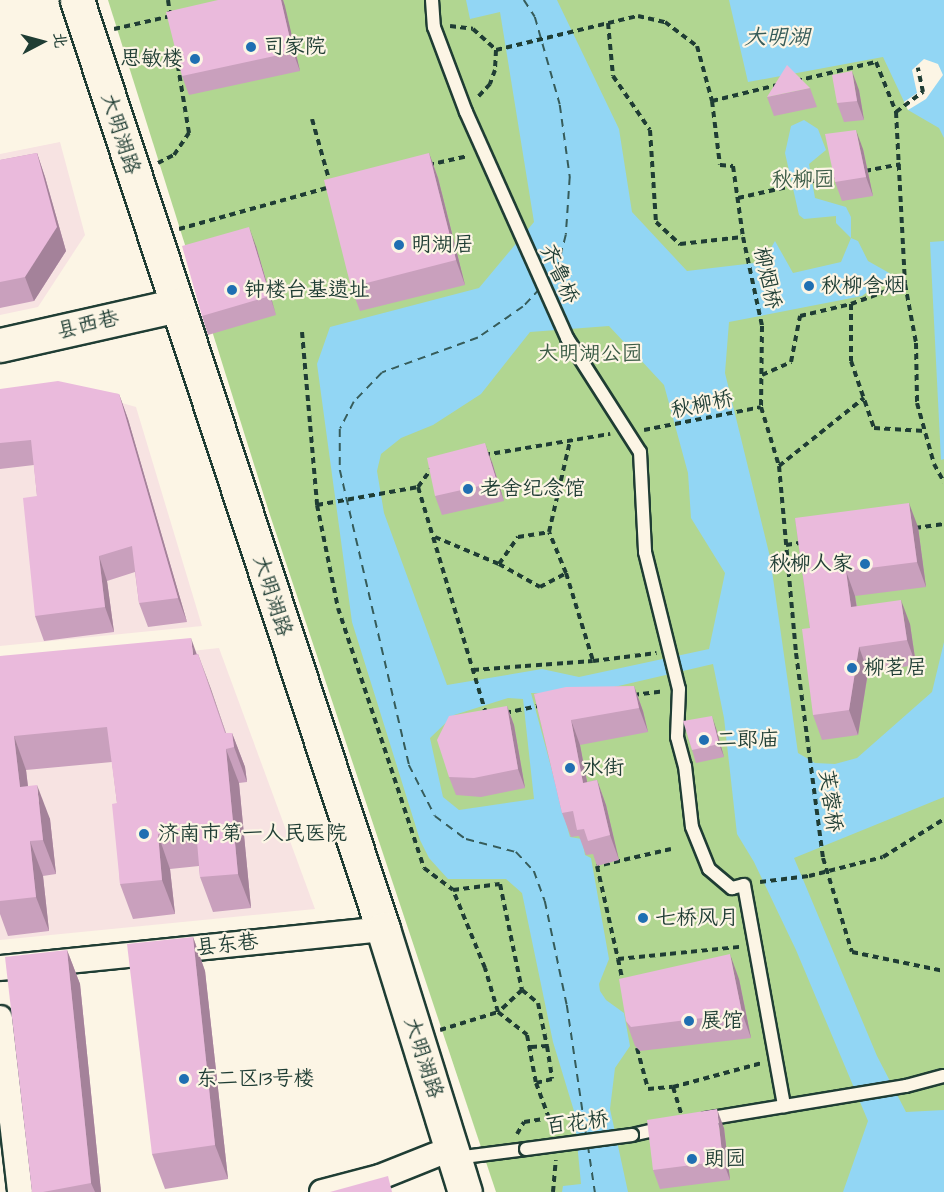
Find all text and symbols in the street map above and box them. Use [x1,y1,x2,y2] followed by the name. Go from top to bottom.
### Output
[12,12,72,72] north arrow
[744,25,810,51] water label: 大明湖
[48,31,72,49] text: 北
[263,34,326,60] place label: 司家院
[244,40,258,54] marker: 司家院
[120,46,183,72] place label: 思敏楼
[188,52,202,66] marker: 思敏楼
[95,90,145,178] street label: 大明湖路
[772,167,834,193] park label: 秋柳园
[411,232,474,258] place label: 明湖居
[392,238,406,252] marker: 明湖居
[534,240,584,308] street label: 齐鲁桥
[748,245,786,311] street label: 柳烟桥
[821,273,905,299] place label: 秋柳含烟
[244,277,370,303] place label: 钟楼台基遗址
[802,279,816,293] marker: 秋柳含烟
[225,283,239,297] marker: 钟楼台基遗址
[54,306,122,344] street label: 县西巷
[538,341,642,367] park label: 大明湖公园
[669,386,735,424] street label: 秋柳桥
[480,476,585,502] place label: 老舍纪念馆
[461,482,475,496] marker: 老舍纪念馆
[769,551,853,577] place label: 秋柳人家
[247,552,297,640] street label: 大明湖路
[858,557,872,571] marker: 秋柳人家
[864,655,927,681] place label: 柳茗居
[845,661,859,675] marker: 柳茗居
[716,727,779,753] place label: 二郎庙
[697,733,711,747] marker: 二郎庙
[582,755,624,781] place label: 水街
[563,761,577,775] marker: 水街
[813,768,847,834] street label: 芙蓉桥
[158,821,347,847] place label: 济南市第一人民医院
[135,825,153,843] marker: 济南市第一人民医院
[655,905,739,931] place label: 七桥风月
[636,911,650,925] marker: 七桥风月
[194,929,260,961] street label: 县东巷
[701,1008,743,1034] place label: 展馆
[398,1014,448,1102] street label: 大明湖路
[682,1014,696,1028] marker: 展馆
[196,1066,314,1092] place label: 东二区13号楼
[177,1072,191,1086] marker: 东二区13号楼
[544,1107,610,1139] street label: 百花桥
[704,1146,746,1172] place label: 朗园
[685,1152,699,1166] marker: 朗园

